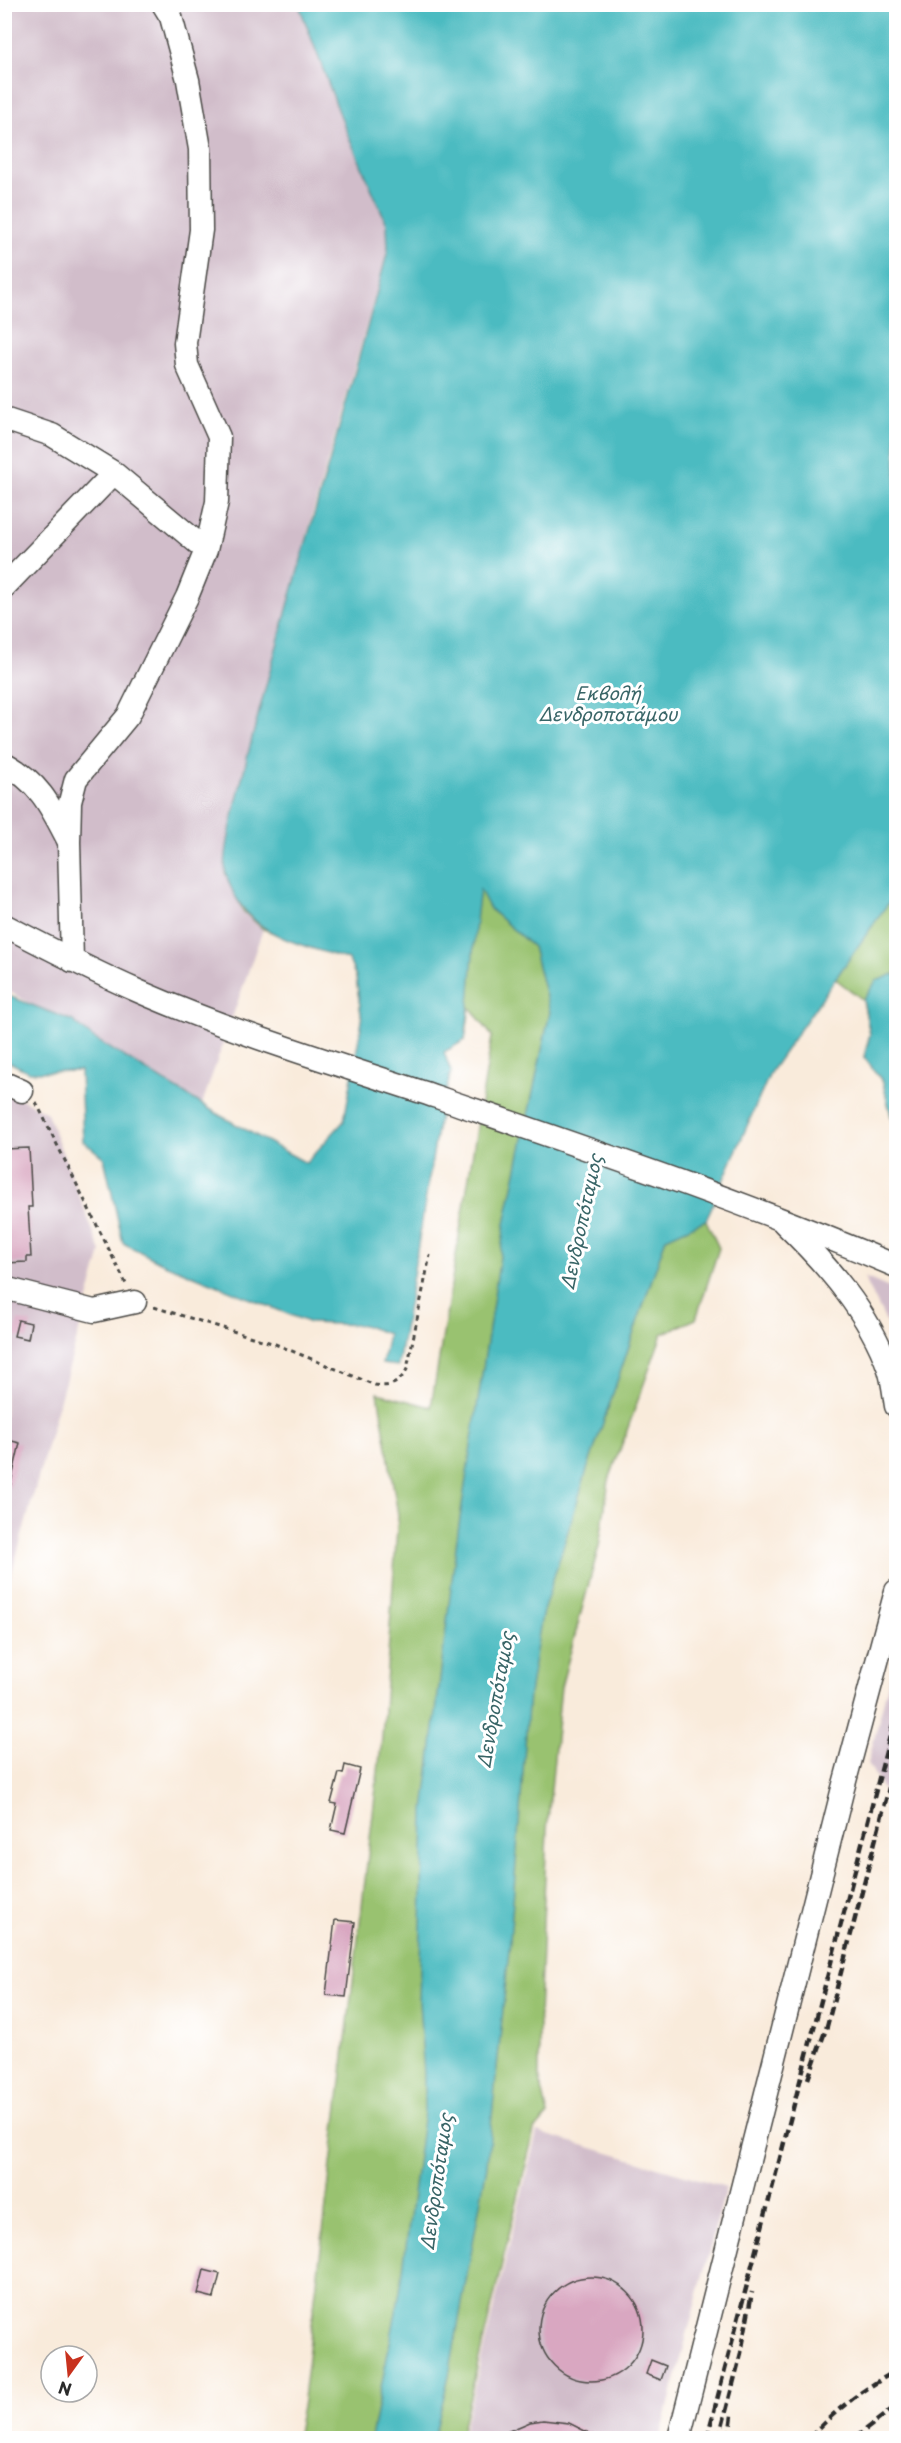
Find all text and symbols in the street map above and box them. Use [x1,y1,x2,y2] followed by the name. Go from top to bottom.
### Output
[539,679,678,727] water label: Εκβολή Δενδροποτάμου
[553,1150,608,1292] water label: Δενδροπόταμος
[469,1628,520,1770] water label: Δενδροπόταμος
[413,2110,459,2252] water label: Δενδροπόταμος
[39,2344,99,2404] north arrow
[56,2376,74,2403] text: N

